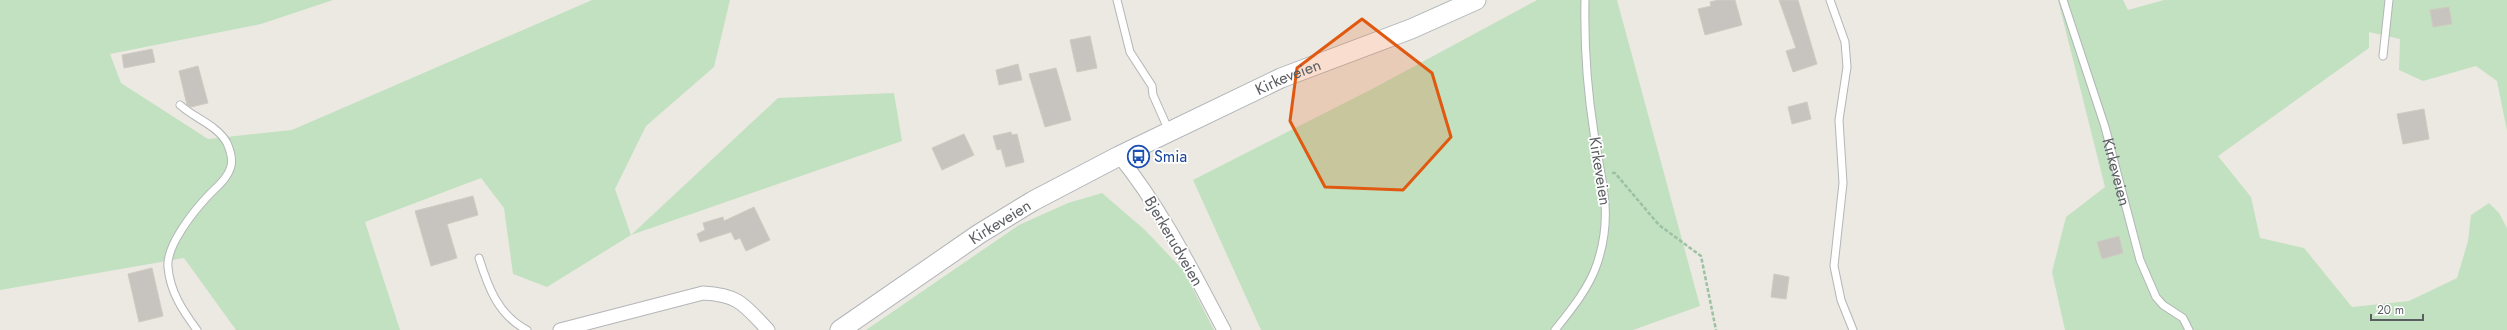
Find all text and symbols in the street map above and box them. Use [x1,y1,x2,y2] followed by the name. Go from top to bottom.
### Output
[1251,53,1324,100] street label: Kirkeveien
[1583,135,1617,207] street label: Kirkeveien
[2097,135,2137,208] street label: Kirkeveien
[1125,143,1151,169] bus stop icon: Smia
[1154,145,1187,168] place label: Smia
[1139,192,1209,290] street label: Bjerkerudveien
[964,194,1035,250] street label: Kirkeveien
[2371,296,2423,322] scale bar
[2377,301,2404,319] text: 20 m

